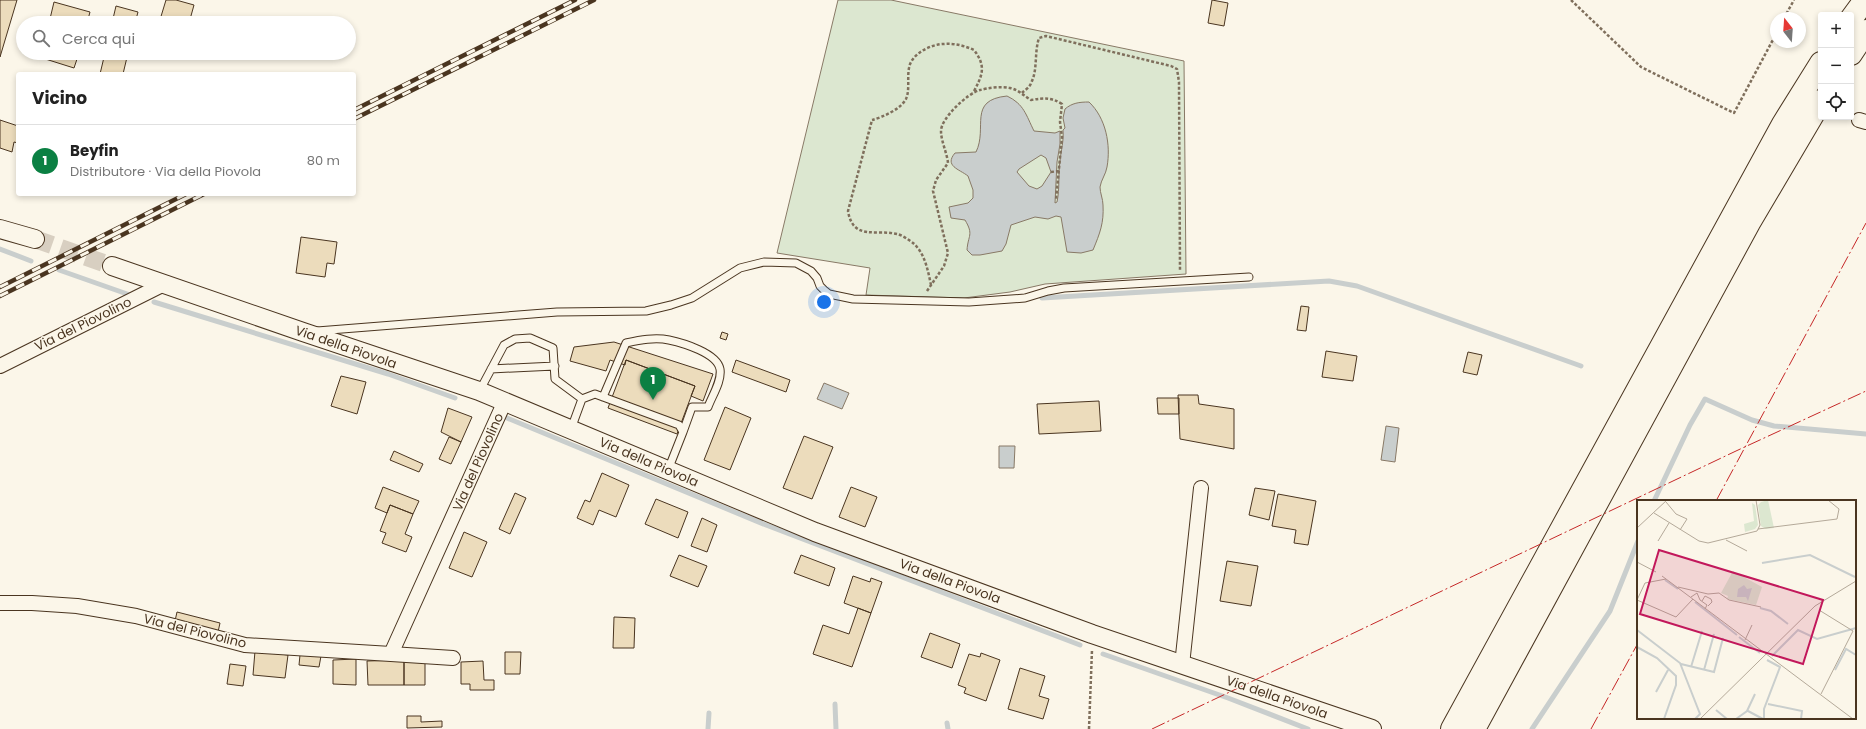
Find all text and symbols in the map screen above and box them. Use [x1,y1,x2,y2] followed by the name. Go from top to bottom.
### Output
[1770,12,1806,48] north arrow
[1818,12,1854,120] map controls
[1818,12,1854,48] button: +
[16,16,356,60] search box
[30,27,52,49] icon: search
[62,28,135,49] text: Cerca qui
[1818,48,1854,84] button: −
[1818,84,1854,120] button: locate
[32,86,87,110] text: Vicino
[70,140,119,161] text: Beyfin
[43,151,47,170] text: 1
[307,151,340,170] text: 80 m
[70,162,261,181] text: Distributore · Via della Piovola
[31,292,135,356] street label: Via del Piovolino
[814,292,834,312] your location
[293,321,399,373] street label: Via della Piovola
[640,367,666,400] pin: 1
[448,410,508,514] street label: Via del Piovolino
[596,432,702,492] street label: Via della Piovola
[1637,500,1856,719] inset map
[897,554,1003,608] street label: Via della Piovola
[142,609,248,653] street label: Via del Piovolino
[1224,671,1330,723] street label: Via della Piovola

